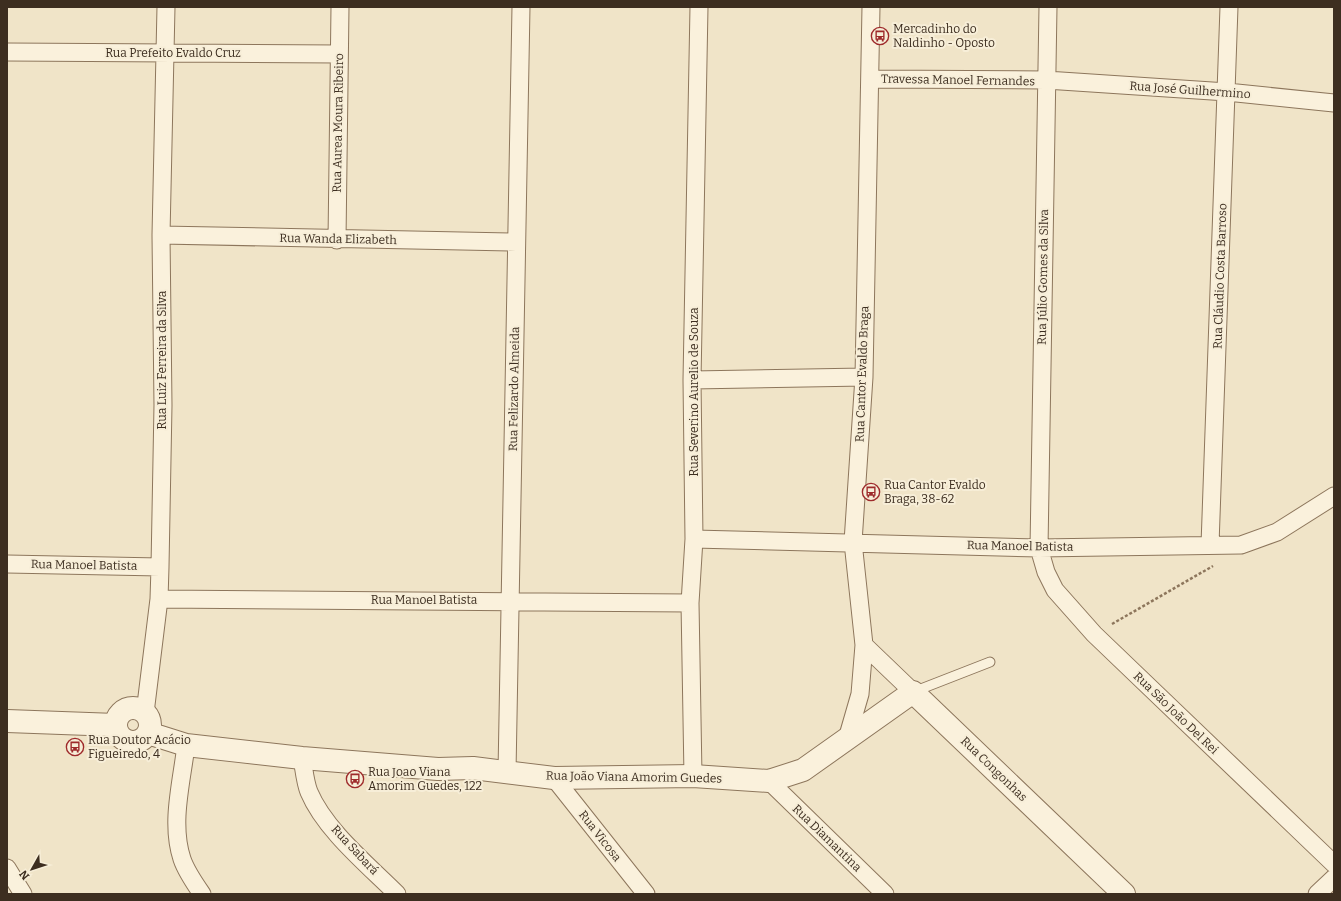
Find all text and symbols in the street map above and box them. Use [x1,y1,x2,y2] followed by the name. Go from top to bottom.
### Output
[893,22,995,50] place label: Mercadinho do Naldinho - Oposto
[870,26,890,46] bus stop icon: Mercadinho do Naldinho - Oposto
[105,46,241,60] street label: Rua Prefeito Evaldo Cruz
[330,53,346,193] street label: Rua Aurea Moura Ribeiro
[881,72,1035,88] street label: Travessa Manoel Fernandes
[1129,79,1251,101] street label: Rua José Guilhermino
[1210,203,1230,349] street label: Rua Cláudio Costa Barroso
[1035,209,1051,345] street label: Rua Júlio Gomes da Silva
[279,231,397,247] street label: Rua Wanda Elizabeth
[155,290,169,429] street label: Rua Luiz Ferreira da Silva
[853,305,871,442] street label: Rua Cantor Evaldo Braga
[687,307,701,476] street label: Rua Severino Aurelio de Souza
[506,326,522,451] street label: Rua Felizardo Almeida
[884,478,986,506] place label: Rua Cantor Evaldo Braga, 38-62
[861,482,881,502] bus stop icon: Rua Cantor Evaldo Braga, 38-62
[967,538,1074,554] street label: Rua Manoel Batista
[31,557,138,573] street label: Rua Manoel Batista
[371,593,478,607] street label: Rua Manoel Batista
[1131,669,1222,757] street label: Rua São João Del Rei
[88,733,191,761] place label: Rua Doutor Acácio Figueiredo, 4
[958,734,1030,804] street label: Rua Congonhas
[65,737,85,757] bus stop icon: Rua Doutor Acácio Figueiredo, 4
[368,765,482,793] place label: Rua Joao Viana Amorim Guedes, 122
[546,768,723,786] street label: Rua João Viana Amorim Guedes
[345,769,365,789] bus stop icon: Rua Joao Viana Amorim Guedes, 122
[790,802,865,875] street label: Rua Diamantina
[576,808,624,865] street label: Rua Vicosa
[329,822,382,878] street label: Rua Sabará
[12,849,52,889] north arrow
[17,867,32,882] text: N

